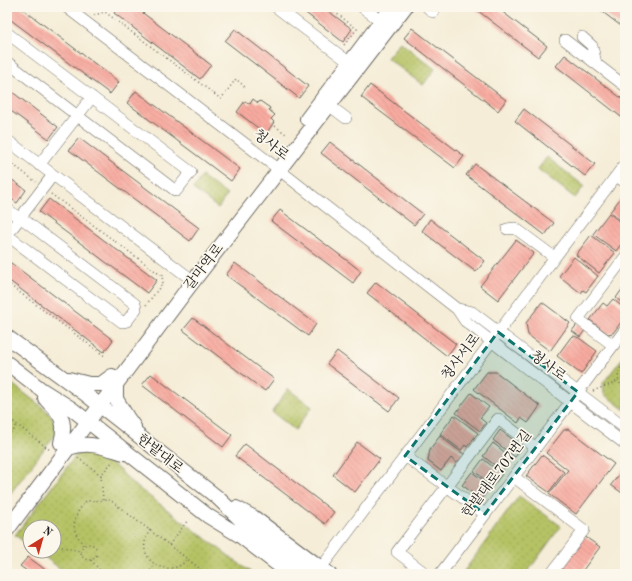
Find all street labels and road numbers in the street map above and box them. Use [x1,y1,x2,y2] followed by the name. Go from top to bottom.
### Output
[251,126,292,163] street label: 청사로
[181,240,226,293] street label: 갈마역로
[438,330,483,383] street label: 청사서로
[528,347,569,384] street label: 청사로
[459,427,534,520] street label: 한밭대로707번길
[134,431,187,476] street label: 한밭대로

